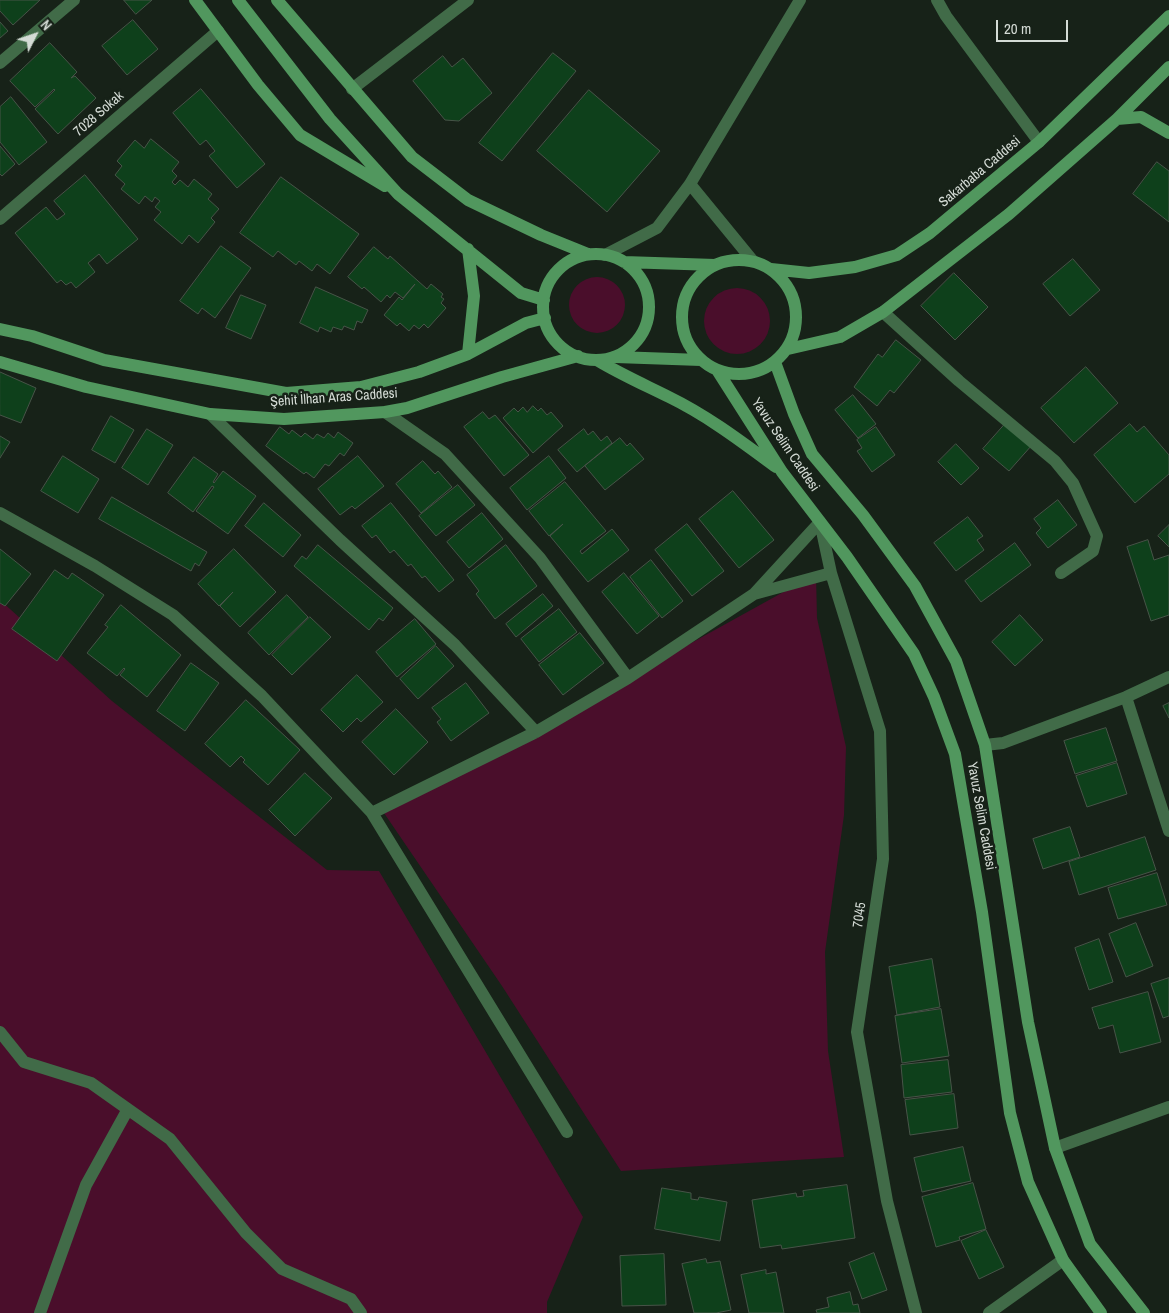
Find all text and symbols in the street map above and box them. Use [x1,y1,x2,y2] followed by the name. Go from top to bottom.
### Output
[10,10,60,60] north arrow
[999,10,1072,42] scale bar
[37,16,56,34] text: N
[1004,18,1031,39] text: 20 m
[71,88,127,140] street label: 7028 Sokak
[936,133,1024,211] street label: Sakarbaba Caddesi
[270,385,398,411] street label: Şehit İlhan Aras Caddesi
[747,395,823,495] street label: Yavuz Selim Caddesi
[963,761,999,871] street label: Yavuz Selim Caddesi
[850,901,870,929] street label: 7045

